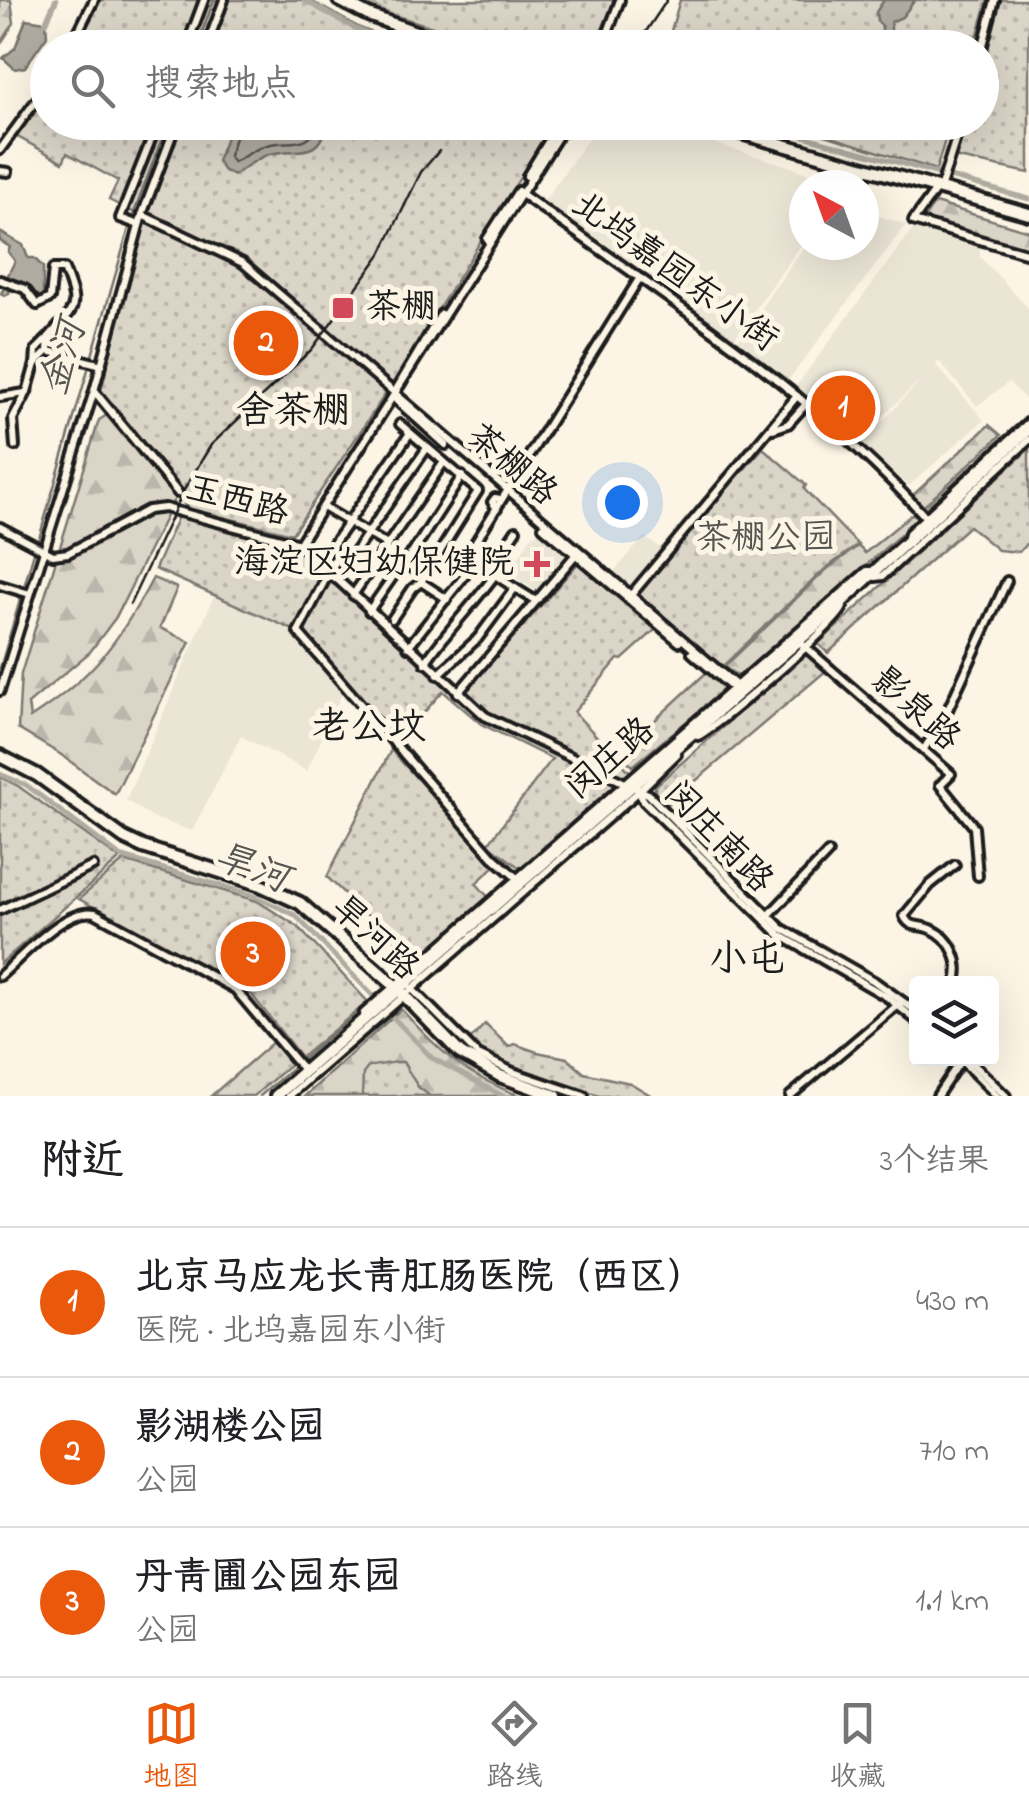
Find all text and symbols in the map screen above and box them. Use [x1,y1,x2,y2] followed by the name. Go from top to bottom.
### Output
[30,30,999,140] search box
[65,58,120,113] icon: search
[145,58,297,114] text: 搜索地点
[789,170,879,260] north arrow
[560,180,788,366] street label: 北坞嘉园东小街
[366,283,436,334] place label: 茶棚
[330,295,356,321] marker: 茶棚
[234,306,298,380] pin: 2
[28,308,104,402] water label: 金河
[810,370,876,446] pin: 1
[236,385,350,441] district label: 舍茶棚
[454,413,568,519] street label: 茶棚路
[180,464,294,540] street label: 玉西路
[597,477,648,528] your location
[696,514,836,565] park label: 茶棚公园
[234,539,514,590] place label: 海淀区妇幼保健院
[524,551,550,577] marker: 海淀区妇幼保健院
[859,656,971,764] street label: 影泉路
[312,701,426,757] district label: 老公坟
[555,706,667,814] street label: 闵庄路
[650,770,784,906] street label: 闵庄南路
[206,831,302,911] water label: 旱河
[318,885,430,993] street label: 旱河路
[220,916,286,992] pin: 3
[709,933,785,989] district label: 小屯
[909,976,999,1066] map controls
[909,976,999,1066] button: layers
[40,1132,124,1193] text: 附近
[880,1139,989,1186] text: 3个结果
[135,1251,705,1307] text: 北京马应龙长青肛肠医院（西区）
[67,1279,78,1326] text: 1
[916,1279,989,1326] text: 430 m
[135,1309,446,1356] text: 医院 · 北坞嘉园东小街
[135,1401,325,1457] text: 影湖楼公园
[65,1429,80,1476] text: 2
[919,1429,989,1476] text: 710 m
[135,1459,199,1506] text: 公园
[135,1551,401,1607] text: 丹青圃公园东园
[66,1579,79,1626] text: 3
[915,1579,989,1626] text: 1.1 km
[135,1609,199,1656] text: 公园
[143,1696,200,1799] tab: 地图
[486,1696,543,1799] tab: 路线
[829,1696,886,1799] tab: 收藏

